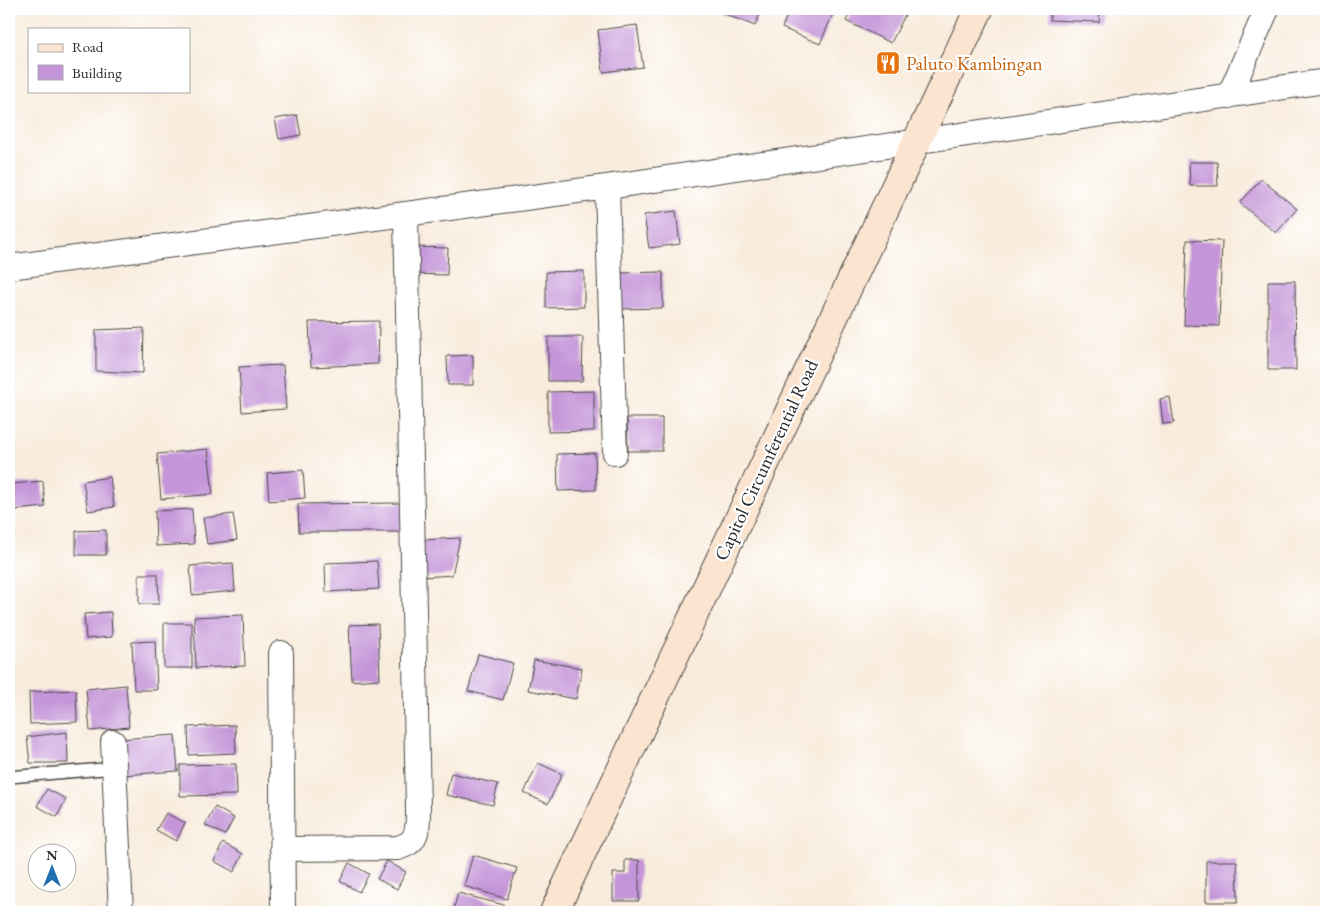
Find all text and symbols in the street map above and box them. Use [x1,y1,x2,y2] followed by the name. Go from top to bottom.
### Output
[28,28,190,92] legend
[72,37,104,56] text: Road
[875,50,901,76] restaurant icon: Paluto Kambingan
[906,51,1043,76] place label: Paluto Kambingan
[72,63,122,82] text: Building
[708,355,824,565] street label: Capitol Circumferential Road
[28,844,78,894] north arrow
[46,846,58,864] text: N

